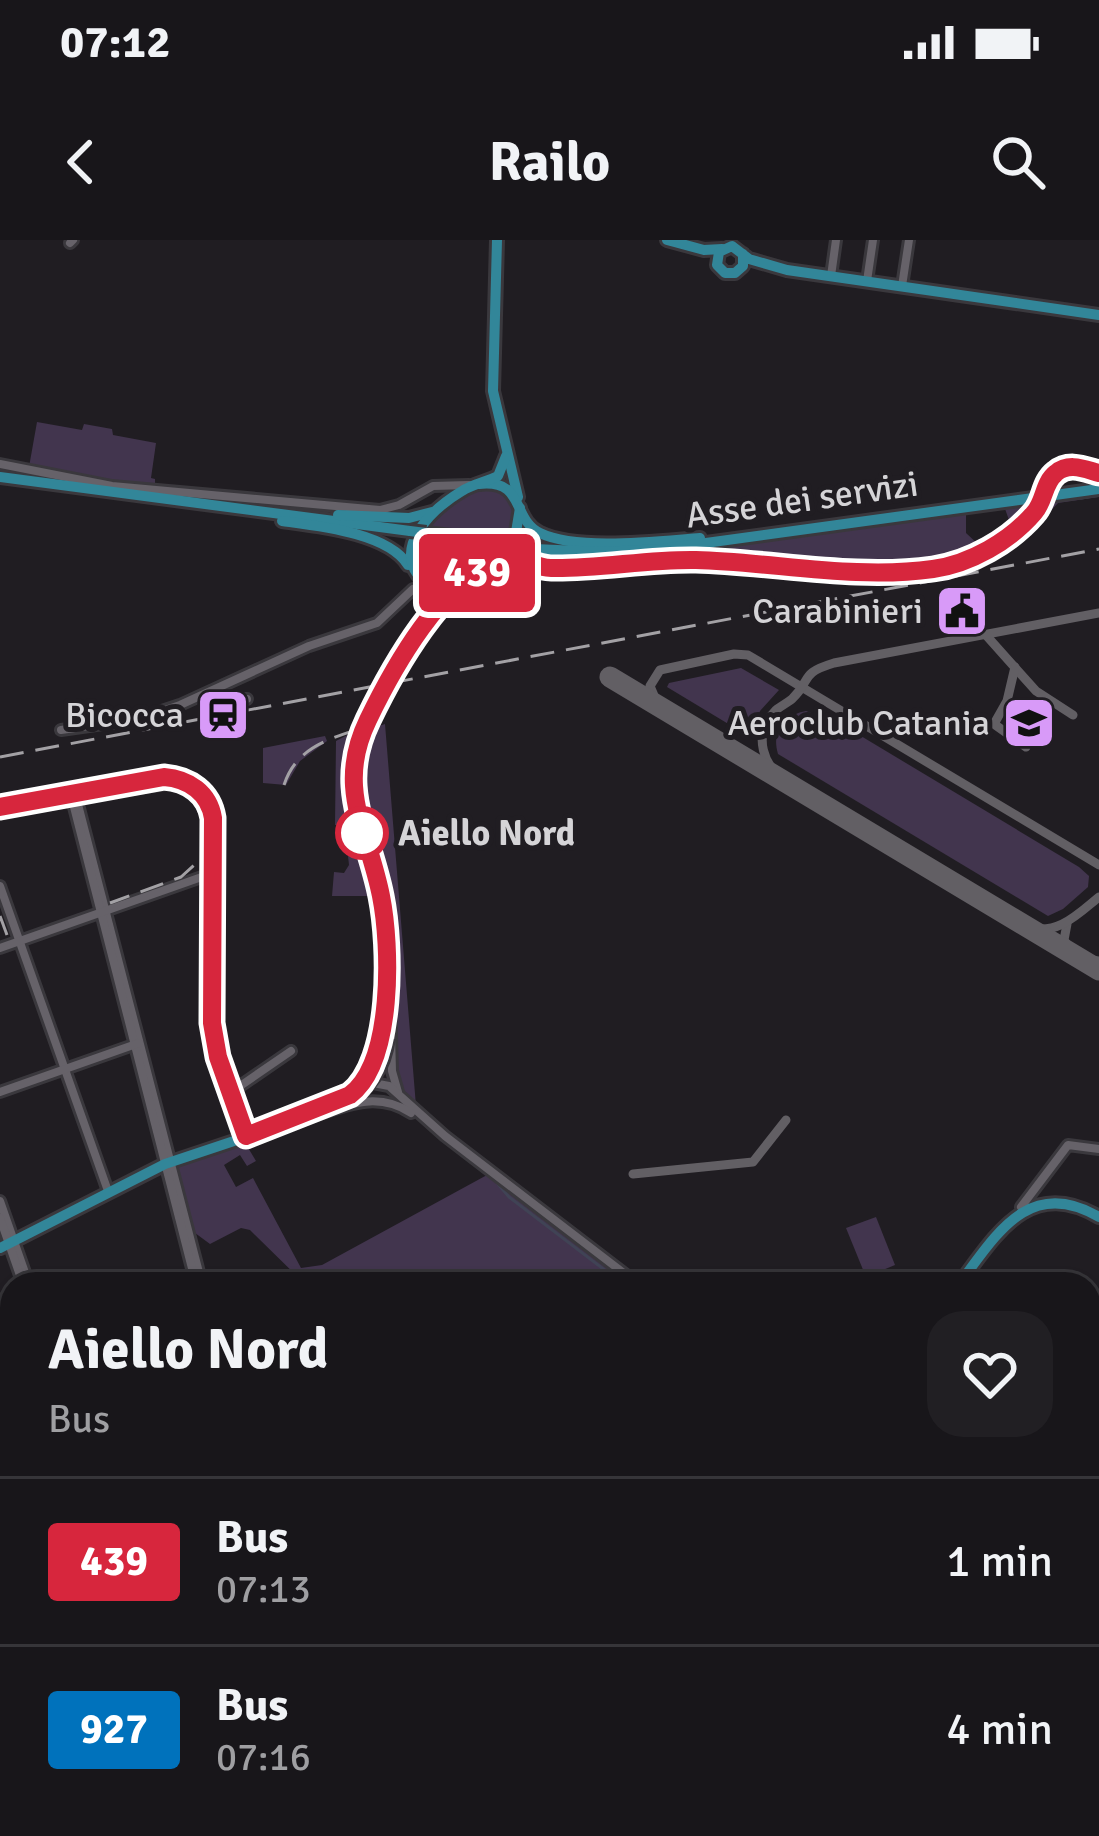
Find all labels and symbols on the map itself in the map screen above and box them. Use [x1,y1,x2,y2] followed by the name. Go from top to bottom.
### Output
[683,461,921,539] street label: Asse dei servizi
[408,534,546,612] line badge: 439
[934,583,990,639] public building icon: Carabinieri
[752,589,923,634] place label: Carabinieri
[195,687,251,743] station icon: Bicocca
[65,693,184,738] place label: Bicocca
[1001,695,1057,751] school or university icon: Aeroclub Catania
[727,701,990,746] place label: Aeroclub Catania
[337,808,387,858] marker: Aiello Nord
[398,811,575,856] place label: Aiello Nord

